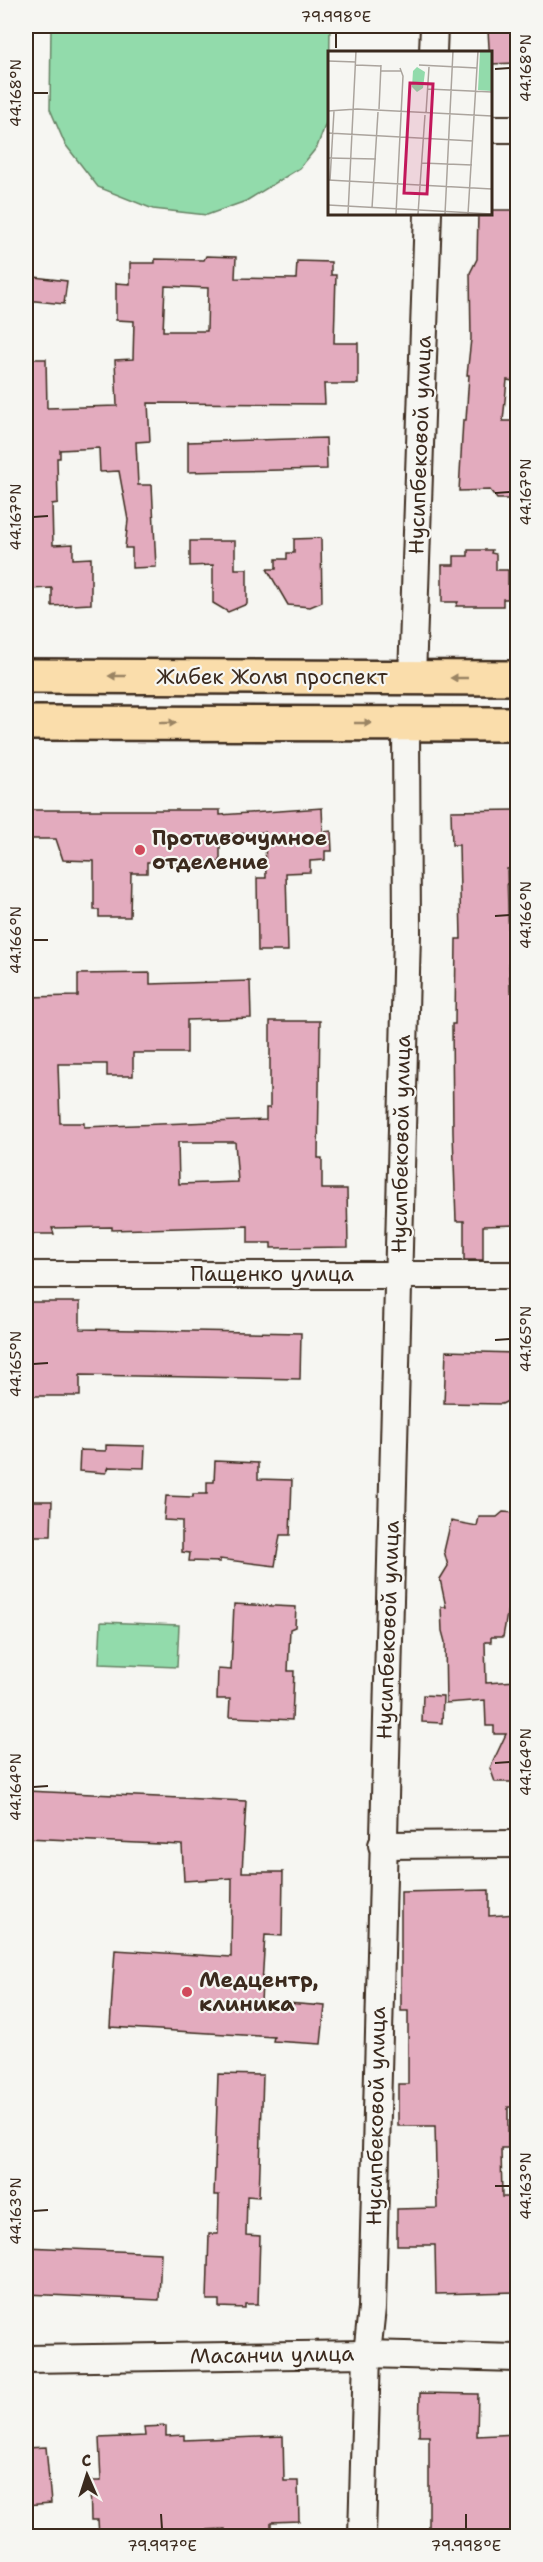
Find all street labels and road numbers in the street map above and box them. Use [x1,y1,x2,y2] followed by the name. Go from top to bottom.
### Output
[402,335,438,555] street label: Нусипбековой улица
[156,663,388,691] street label: Жибек Жолы проспект
[385,1034,417,1254] street label: Нусипбековой улица
[190,1260,354,1288] street label: Пащенко улица
[370,1520,406,1740] street label: Нусипбековой улица
[360,2006,392,2226] street label: Нусипбековой улица
[190,2340,354,2370] street label: Масанчи улица

